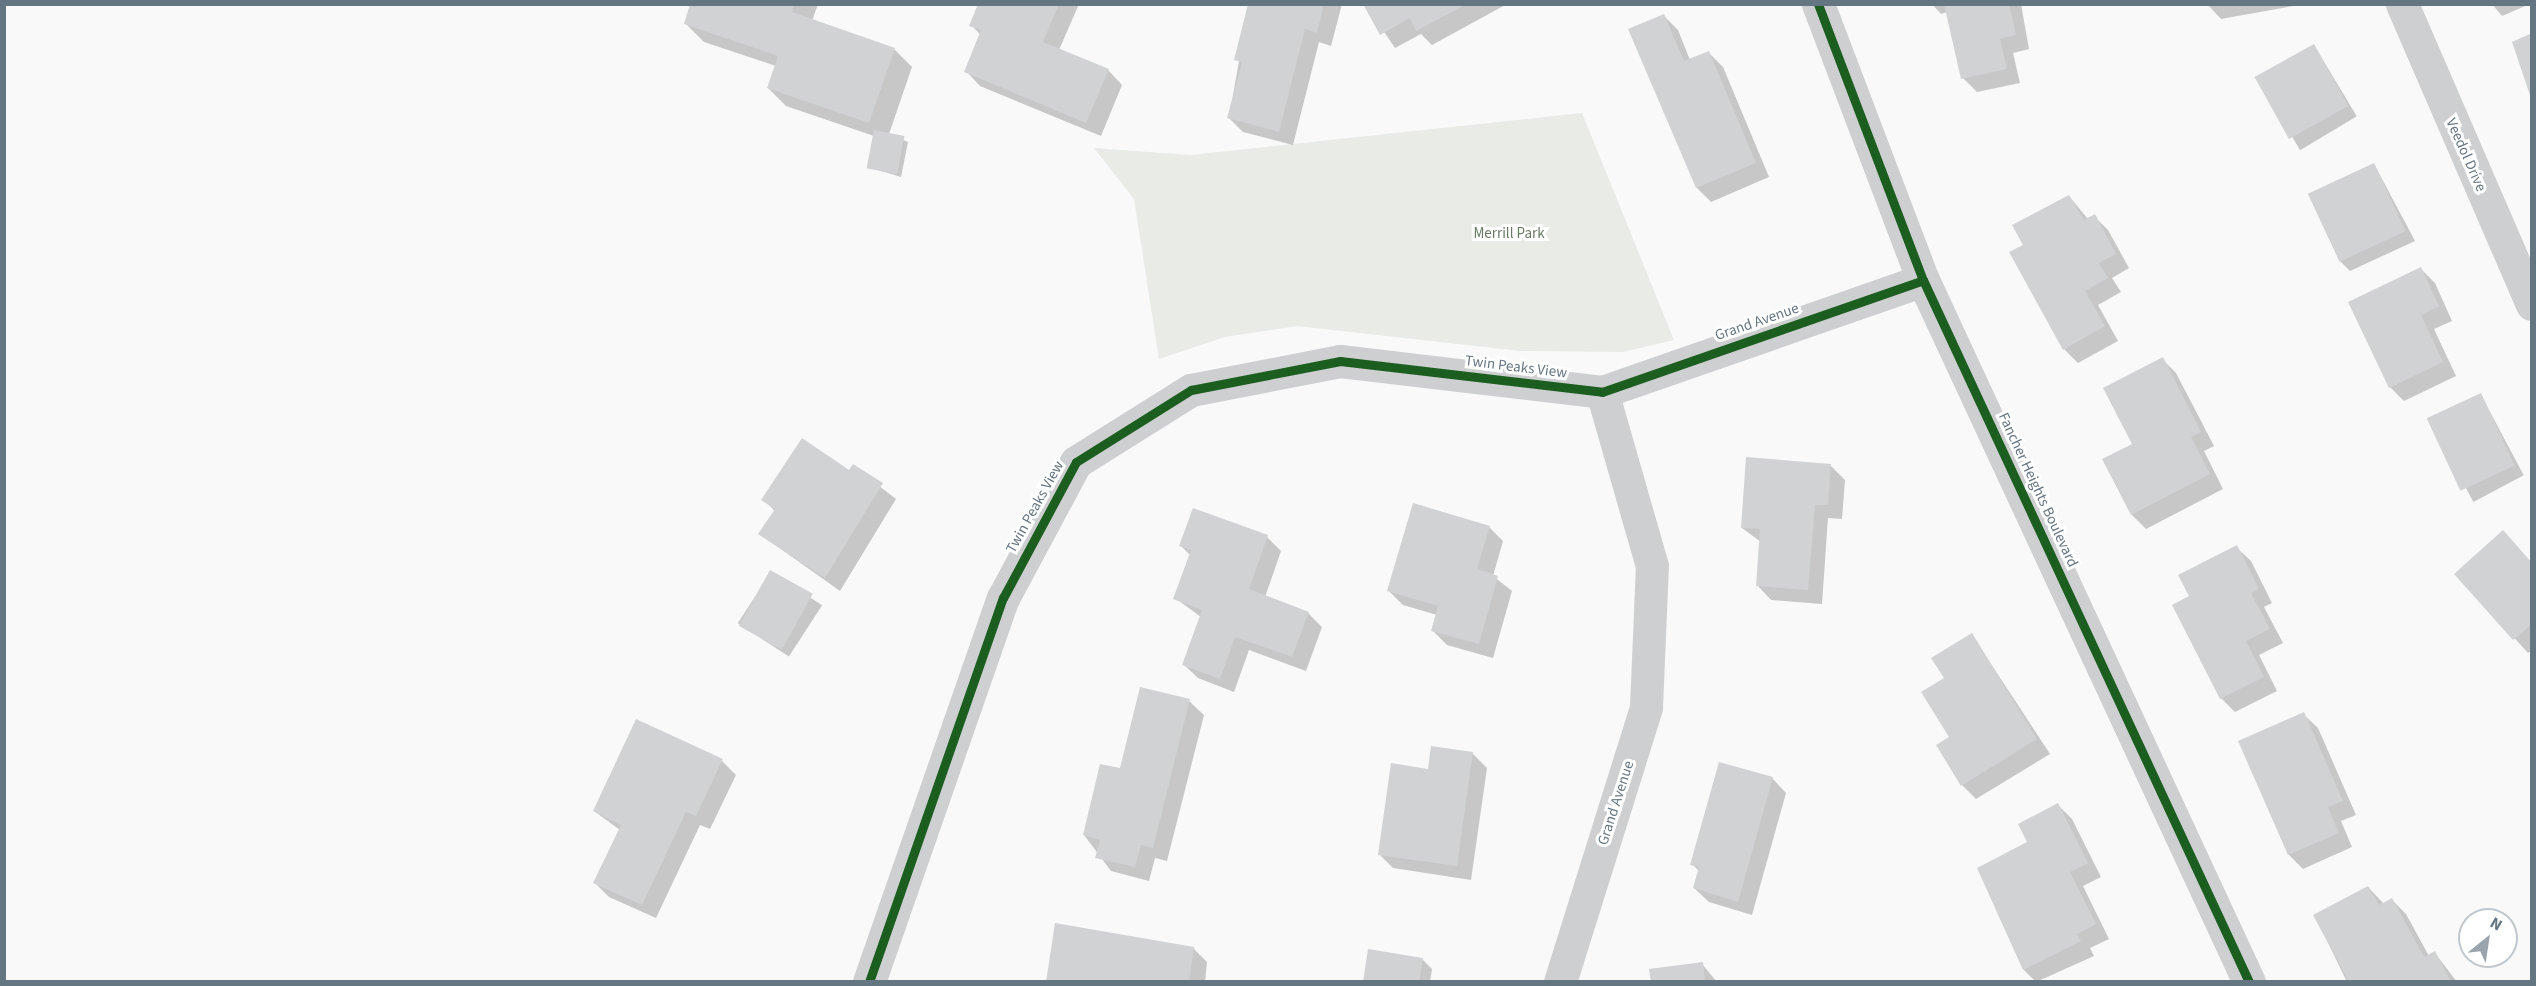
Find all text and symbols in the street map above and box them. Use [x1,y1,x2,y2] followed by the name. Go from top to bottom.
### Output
[2442,116,2490,194] street label: Veedol Drive
[1473,225,1545,243] park label: Merrill Park
[1713,299,1801,345] street label: Grand Avenue
[1464,352,1568,382] street label: Twin Peaks View
[1994,410,2082,570] street label: Fancher Heights Boulevard
[1002,458,1068,556] street label: Twin Peaks View
[1594,759,1638,847] street label: Grand Avenue
[2458,908,2518,968] north arrow
[2486,912,2506,936] text: N

